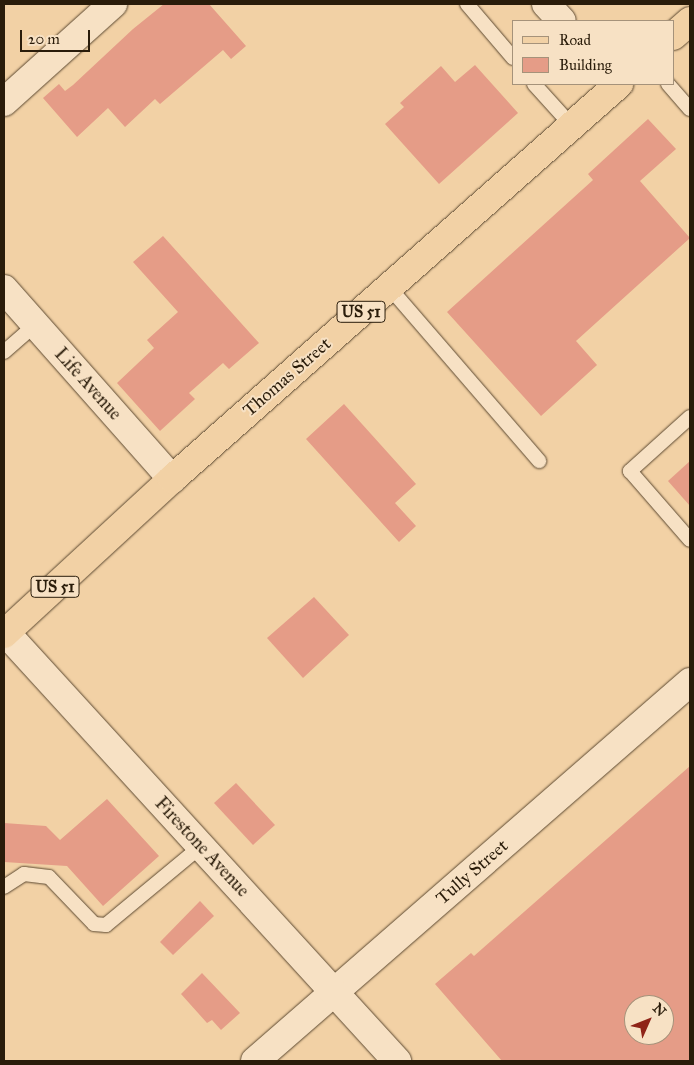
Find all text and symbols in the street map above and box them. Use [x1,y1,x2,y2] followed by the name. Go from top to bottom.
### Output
[22,20,92,52] scale bar
[512,20,674,85] legend
[28,30,60,48] text: 20 m
[559,31,591,49] text: Road
[559,56,612,74] text: Building
[336,298,386,326] road number: US 51
[239,333,335,421] street label: Thomas Street
[50,343,126,425] street label: Life Avenue
[30,574,80,600] road number: US 51
[150,793,254,901] street label: Firestone Avenue
[432,835,512,909] street label: Tully Street
[624,995,674,1045] north arrow
[649,1000,670,1020] text: N

